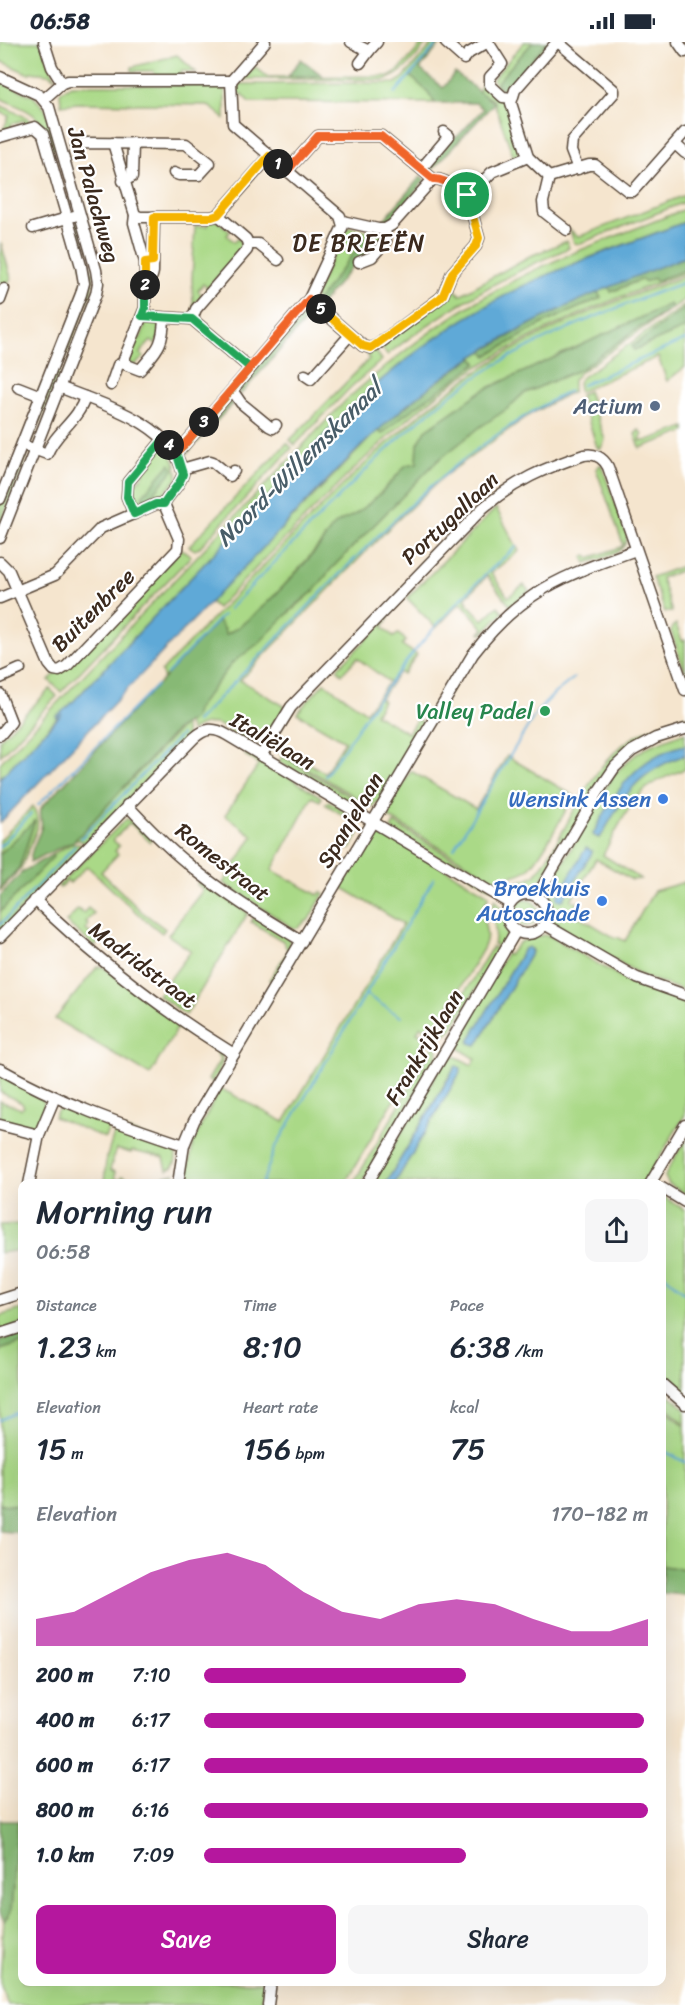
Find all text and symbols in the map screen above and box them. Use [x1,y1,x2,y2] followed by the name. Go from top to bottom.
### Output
[30,2,90,41] text: 06:58
[56,121,132,268] street label: Jan Palachweg
[263,149,293,179] pin: 1
[275,149,281,178] text: 1
[441,169,492,220] pin
[450,178,483,211] icon: arrive
[292,222,426,264] district label: DE BREEËN
[130,270,160,300] pin: 2
[140,270,150,299] text: 2
[306,294,336,324] pin: 5
[316,294,326,323] text: 5
[205,366,396,557] water label: Noord-Willemskanaal
[572,387,643,426] place label: Actium
[648,399,662,413] marker: Actium
[189,407,219,437] pin: 3
[200,407,208,436] text: 3
[154,430,184,460] pin: 4
[164,430,174,459] text: 4
[391,462,509,574] street label: Portugallaan
[41,558,145,662] street label: Buitenbree
[416,692,534,731] place label: Valley Padel
[222,700,323,781] street label: Italiëlaan
[538,704,552,718] marker: Valley Padel
[306,764,394,876] street label: Spanjelaan
[509,780,651,819] place label: Wensink Assen
[656,792,670,806] marker: Wensink Assen
[167,812,280,912] street label: Romestraat
[475,869,591,933] place label: Broekhuis Autoschade
[595,894,609,908] marker: Broekhuis Autoschade
[80,911,206,1019] street label: Madridstraat
[374,981,474,1113] street label: Frankrijklaan
[36,1183,212,1241] text: Morning run
[585,1199,648,1262] button: share
[36,1235,90,1270] text: 06:58
[36,1291,97,1320] text: Distance
[243,1291,277,1320] text: Time
[450,1291,484,1320] text: Pace
[36,1320,92,1374] text: 1.23
[243,1320,302,1374] text: 8:10
[450,1320,511,1374] text: 6:38
[92,1337,117,1366] text: km
[511,1337,544,1366] text: /km
[36,1393,101,1422] text: Elevation
[243,1393,318,1422] text: Heart rate
[450,1393,479,1422] text: kcal
[36,1422,67,1476] text: 15
[243,1422,291,1476] text: 156
[450,1422,485,1476] text: 75
[67,1439,84,1468] text: m
[291,1439,325,1468] text: bpm
[36,1497,117,1532] text: Elevation
[551,1497,648,1532] text: 170–182 m
[36,1658,93,1693] text: 200 m
[132,1658,171,1693] text: 7:10
[36,1703,94,1738] text: 400 m
[132,1703,169,1738] text: 6:17
[36,1748,93,1783] text: 600 m
[132,1748,169,1783] text: 6:17
[36,1793,94,1828] text: 800 m
[132,1793,169,1828] text: 6:16
[36,1838,94,1873] text: 1.0 km
[132,1838,174,1873] text: 7:09
[36,1905,336,1974] button: Save
[348,1905,648,1974] button: Share

